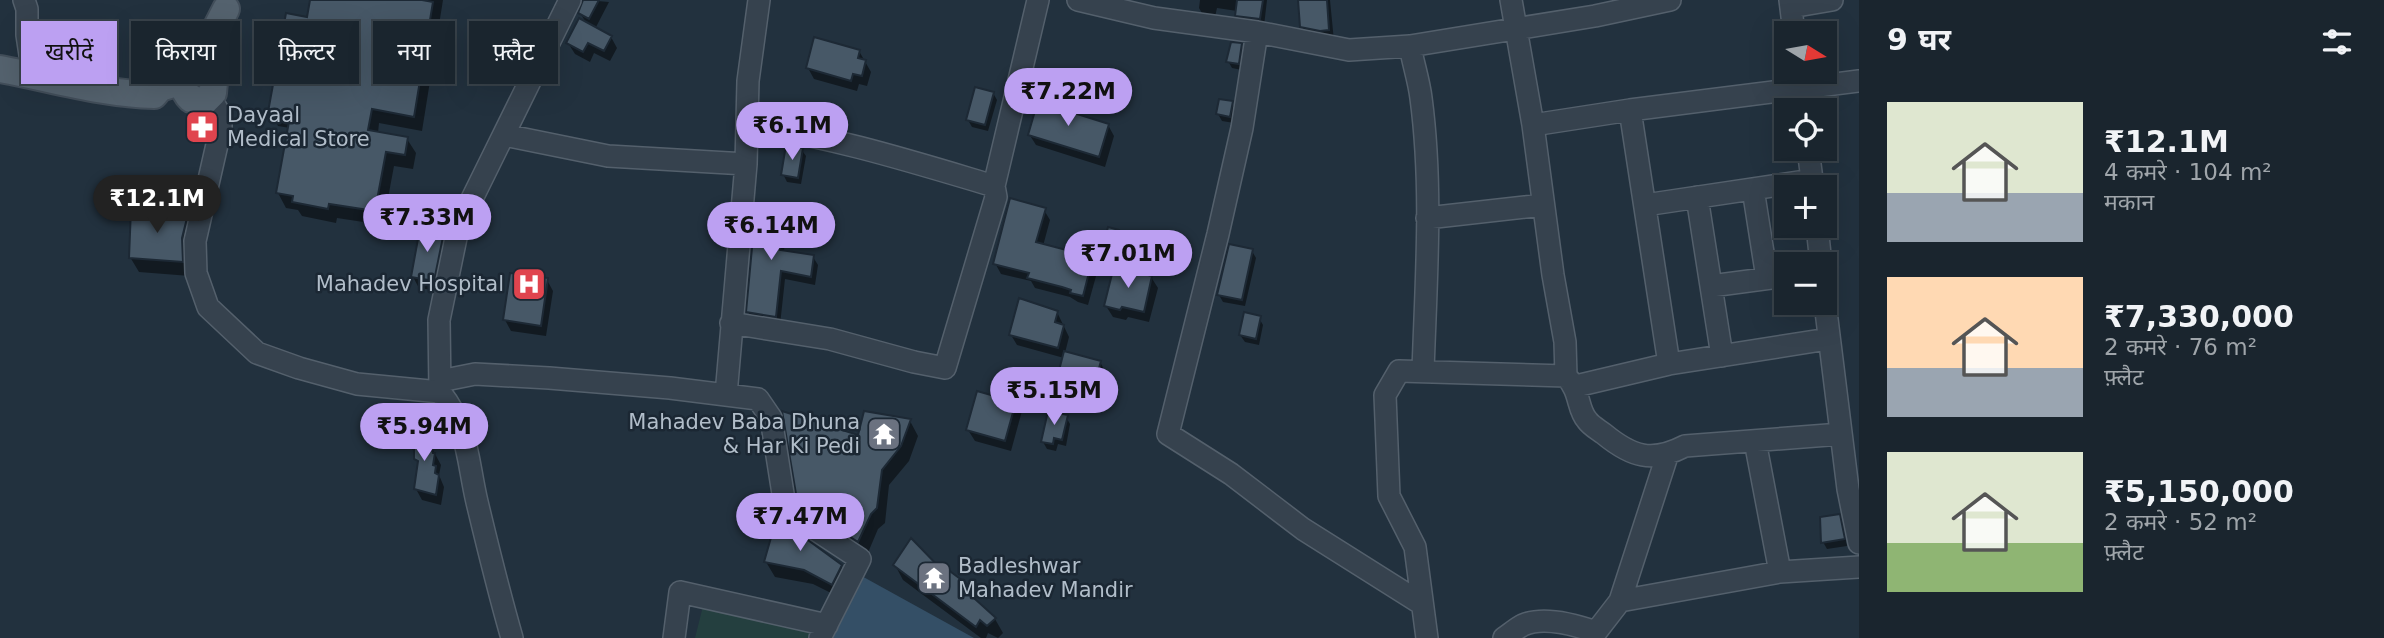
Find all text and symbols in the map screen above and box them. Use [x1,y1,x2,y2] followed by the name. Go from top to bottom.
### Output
[21,21,117,84] chip: खरीदें
[131,21,240,84] chip: किराया
[254,21,359,84] chip: फ़िल्टर
[373,21,455,84] chip: नया
[469,21,558,84] chip: फ़्लैट
[1774,21,1838,84] north arrow
[1774,21,1837,315] map controls
[1887,22,1951,57] text: 9 घर
[2318,23,2356,61] icon: filters
[1011,68,1125,128] pin: ₹7.22M
[1020,78,1116,104] text: ₹7.22M
[1774,98,1837,161] button: locate
[743,102,841,162] pin: ₹6.1M
[227,103,370,151] place label: Dayaal Medical Store
[183,108,221,146] pharmacy icon: Dayaal Medical Store
[752,112,832,138] text: ₹6.1M
[2104,124,2229,159] text: ₹12.1M
[1943,130,2027,214] icon: home
[2104,159,2272,185] text: 4 कमरे · 104 m²
[1774,175,1837,238] button: +
[100,176,214,235] pin: ₹12.1M
[109,185,205,211] text: ₹12.1M
[2104,189,2154,215] text: मकान
[370,194,484,254] pin: ₹7.33M
[714,202,828,262] pin: ₹6.14M
[379,204,475,230] text: ₹7.33M
[723,212,819,238] text: ₹6.14M
[1071,230,1185,290] pin: ₹7.01M
[1080,240,1176,266] text: ₹7.01M
[1774,252,1837,315] button: −
[510,265,548,303] hospital icon: Mahadev Hospital
[316,272,504,296] place label: Mahadev Hospital
[2104,299,2294,334] text: ₹7,330,000
[1943,305,2027,389] icon: home
[2104,334,2257,360] text: 2 कमरे · 76 m²
[2104,364,2144,390] text: फ़्लैट
[997,368,1111,427] pin: ₹5.15M
[1006,377,1102,403] text: ₹5.15M
[367,404,481,463] pin: ₹5.94M
[628,410,860,458] place label: Mahadev Baba Dhuna & Har Ki Pedi
[376,413,472,439] text: ₹5.94M
[865,415,903,453] temple icon: Mahadev Baba Dhuna & Har Ki Pedi
[2104,474,2294,509] text: ₹5,150,000
[1943,480,2027,564] icon: home
[743,494,857,553] pin: ₹7.47M
[752,503,848,529] text: ₹7.47M
[2104,509,2257,535] text: 2 कमरे · 52 m²
[2104,539,2144,565] text: फ़्लैट
[958,554,1133,602] place label: Badleshwar Mahadev Mandir
[915,559,953,597] temple icon: Badleshwar Mahadev Mandir

